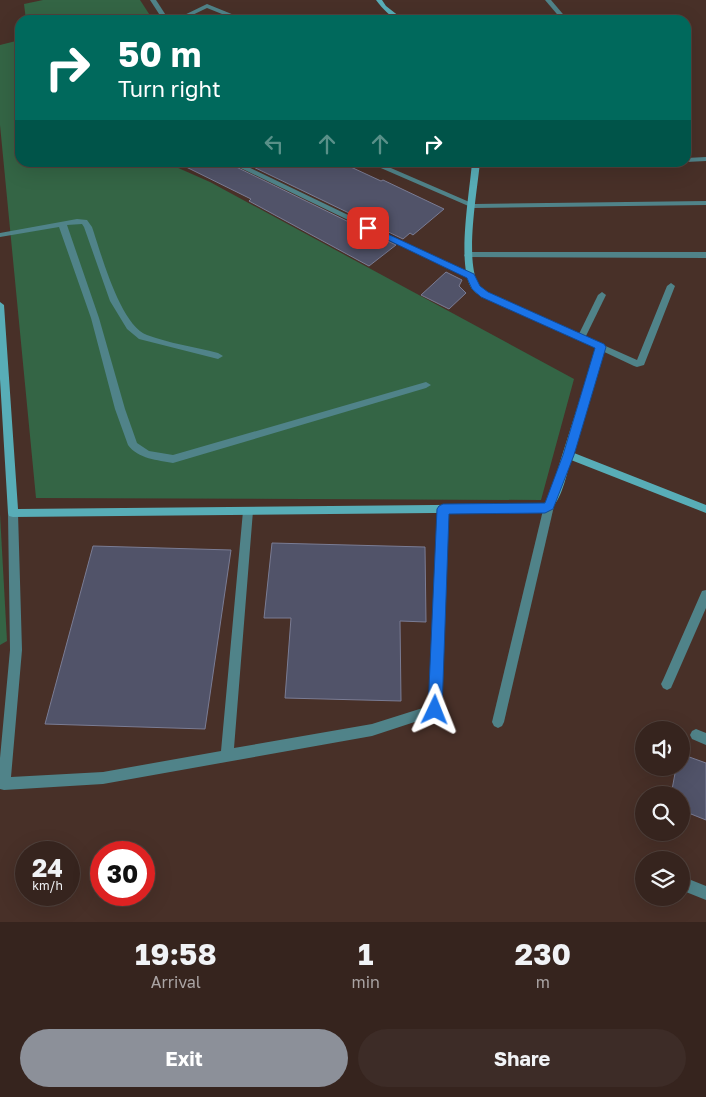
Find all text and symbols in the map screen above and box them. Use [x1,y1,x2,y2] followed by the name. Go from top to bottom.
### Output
[118,33,201,75] text: 50 m
[35,35,100,100] icon: right
[118,75,221,102] text: Turn right
[260,130,288,158] icon: left
[313,130,341,158] icon: ahead
[366,130,394,158] icon: ahead
[419,130,447,158] icon: right
[347,207,389,249] pin
[354,214,382,242] icon: arrive
[408,683,460,735] position arrow
[635,721,690,906] map controls
[635,721,690,776] button: sound
[635,786,690,841] button: search
[90,841,155,906] speed limit sign: 30
[635,851,690,906] button: layers
[32,852,63,883] text: 24
[32,878,63,893] text: km/h
[135,936,217,972] text: 19:58
[358,936,373,972] text: 1
[515,936,571,972] text: 230
[151,972,201,992] text: Arrival
[352,972,380,992] text: min
[536,972,550,992] text: m
[20,1029,348,1087] button: Exit
[358,1029,686,1087] button: Share

